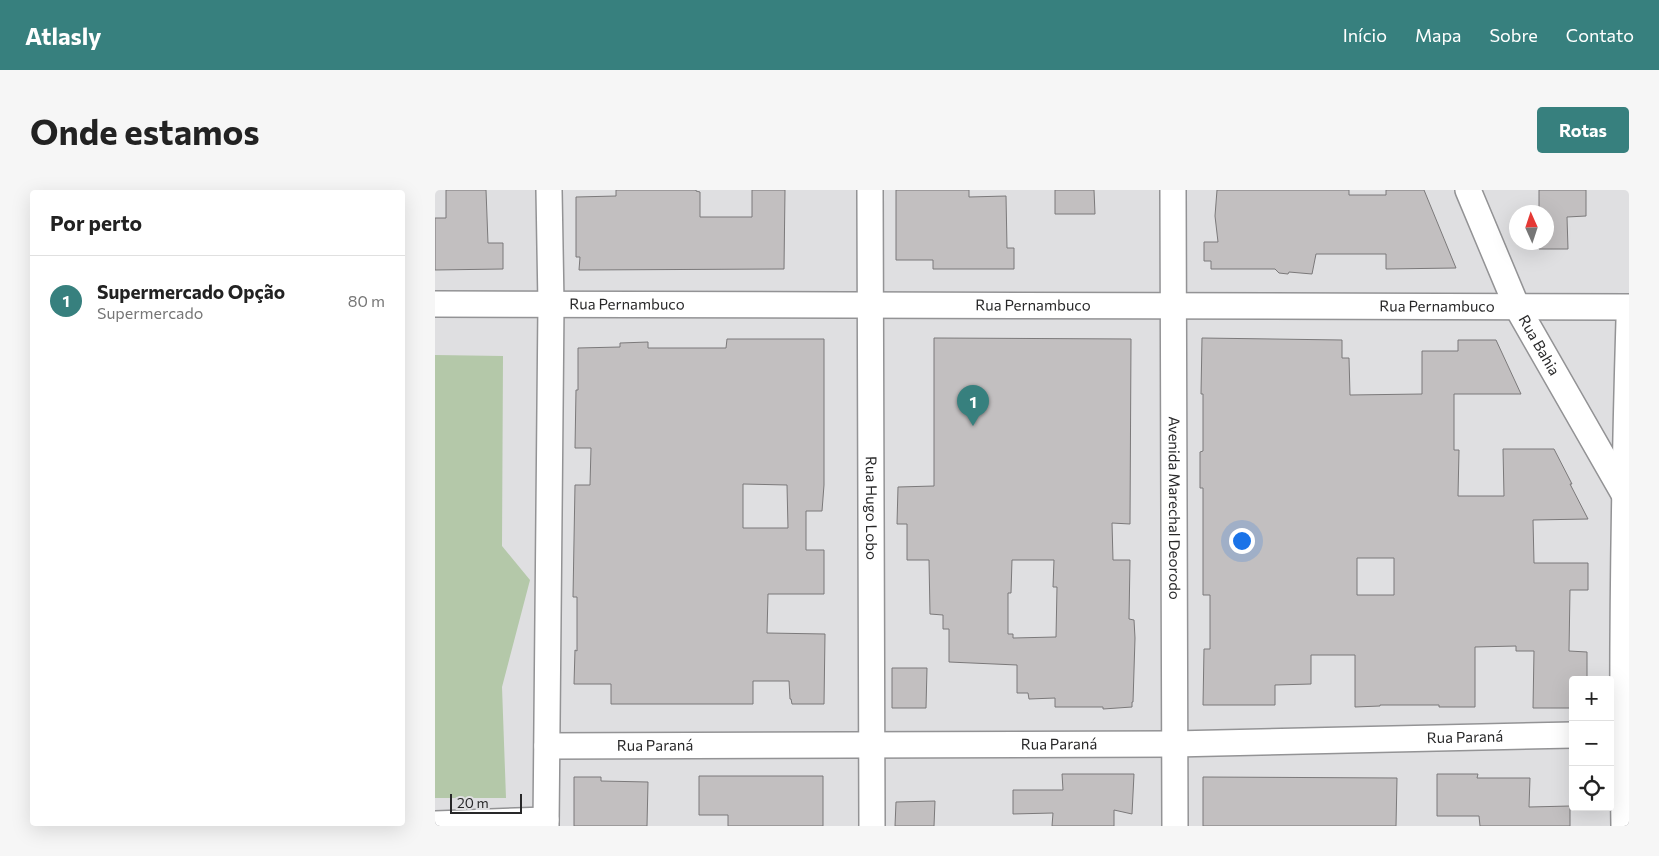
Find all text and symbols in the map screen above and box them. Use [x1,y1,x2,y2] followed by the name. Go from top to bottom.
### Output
[25,21,102,50] text: Atlasly
[1343,24,1387,46] text: Início
[1415,24,1461,46] text: Mapa
[1489,24,1538,46] text: Sobre
[1566,24,1634,46] text: Contato
[1537,107,1629,153] button: Rotas
[30,109,260,152] text: Onde estamos
[1509,205,1554,250] north arrow
[50,210,142,235] text: Por perto
[97,280,285,303] text: Supermercado Opção
[62,291,70,310] text: 1
[348,291,385,310] text: 80 m
[569,294,685,313] street label: Rua Pernambuco
[975,295,1091,314] street label: Rua Pernambuco
[1379,296,1495,315] street label: Rua Pernambuco
[97,303,203,322] text: Supermercado
[1515,311,1564,378] street label: Rua Bahia
[957,385,989,426] pin: 1
[1166,416,1184,600] street label: Avenida Marechal Deorodo
[863,456,881,560] street label: Rua Hugo Lobo
[1229,528,1255,554] your location
[1569,676,1614,811] map controls
[1569,676,1614,721] button: +
[1569,721,1614,766] button: −
[1426,727,1503,746] street label: Rua Paraná
[1021,734,1097,752] street label: Rua Paraná
[617,736,693,754] street label: Rua Paraná
[1569,766,1614,811] button: locate
[450,791,523,814] scale bar
[457,794,489,811] text: 20 m

